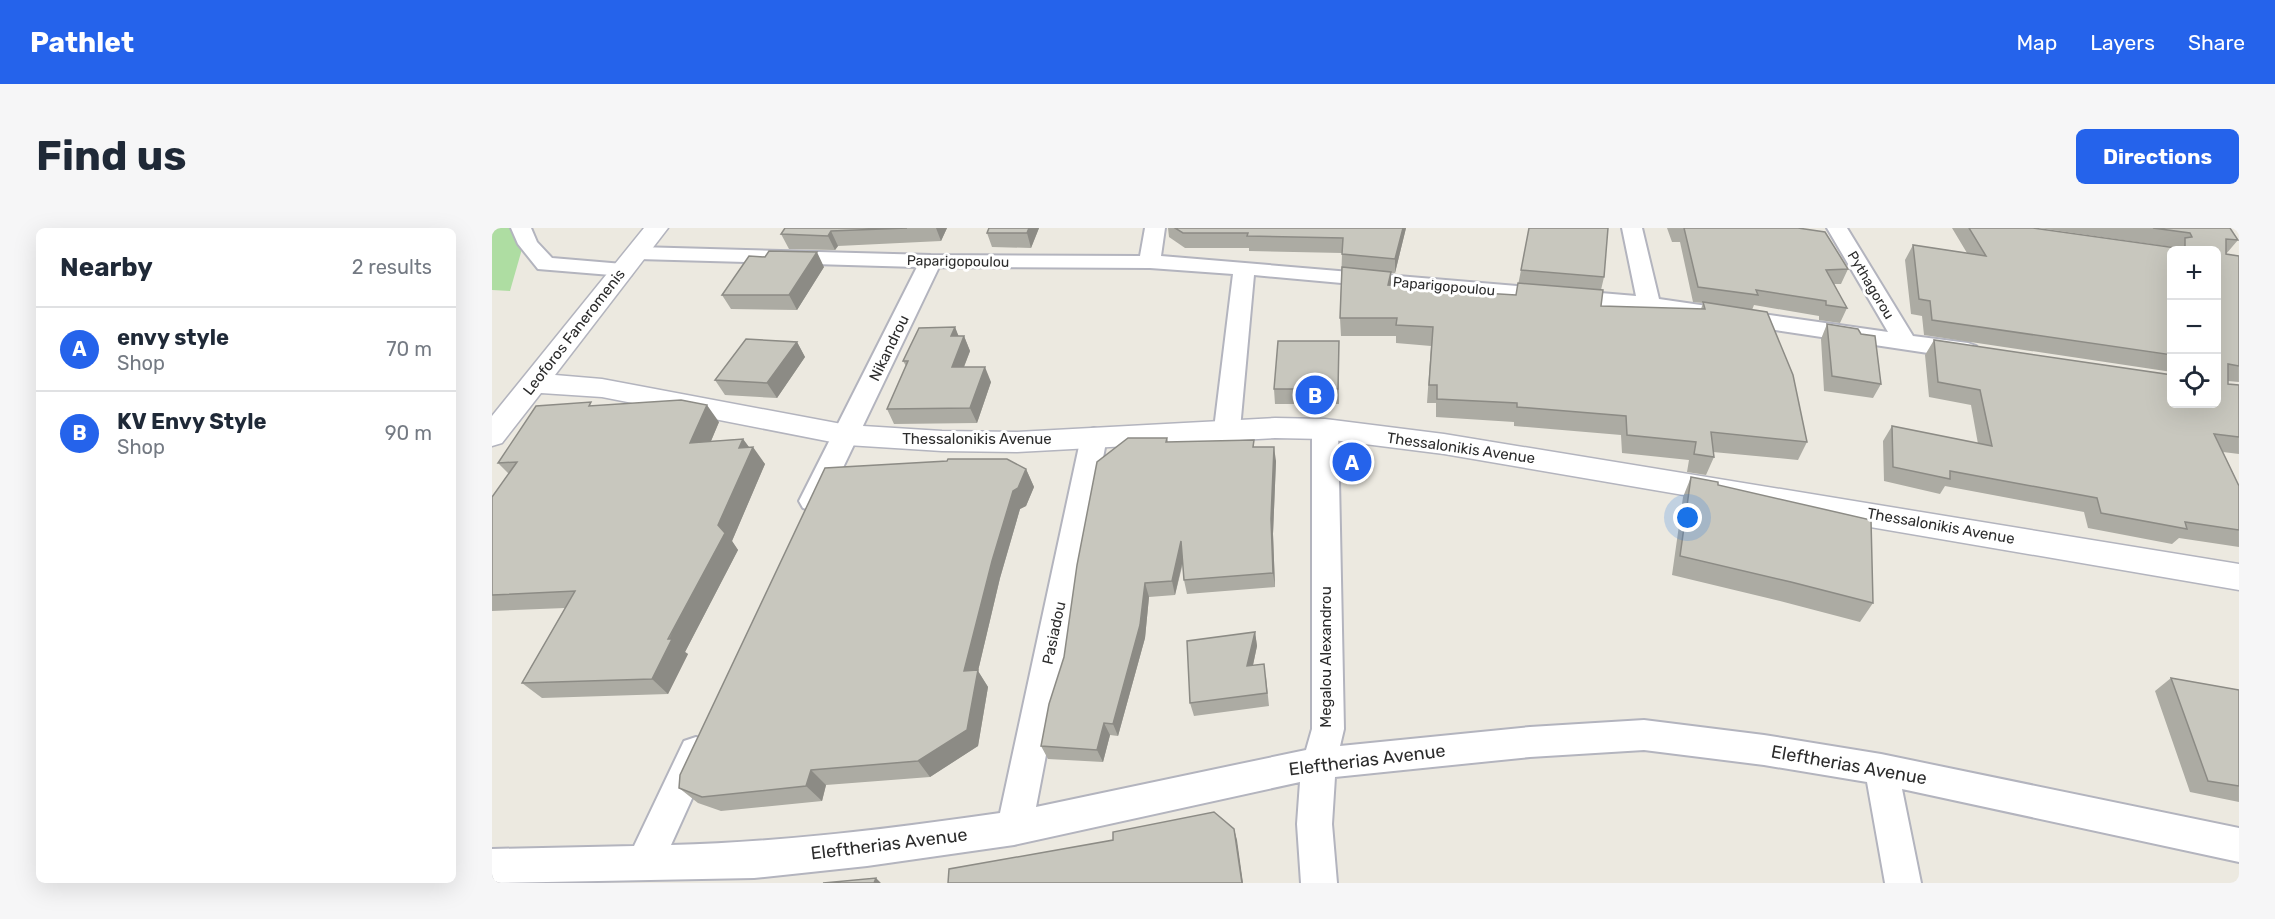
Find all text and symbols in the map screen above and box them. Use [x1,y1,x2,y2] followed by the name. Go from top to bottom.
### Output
[30,26,134,59] text: Pathlet
[2016,30,2057,55] text: Map
[2090,30,2155,55] text: Layers
[2188,30,2245,55] text: Share
[2076,129,2239,184] button: Directions
[36,131,187,181] text: Find us
[2167,246,2221,408] map controls
[2167,246,2221,300] button: +
[1844,248,1898,322] street label: Pythagorou
[60,252,153,283] text: Nearby
[907,252,1009,271] street label: Paparigopoulou
[352,255,432,279] text: 2 results
[519,265,629,399] street label: Leoforos Faneromenis
[1392,274,1496,299] street label: Paparigopoulou
[2167,300,2221,354] button: −
[865,312,913,384] street label: Nikandrou
[117,324,229,351] text: envy style
[72,337,87,361] text: A
[386,337,432,361] text: 70 m
[117,351,165,375] text: Shop
[2167,354,2221,408] button: locate
[1296,372,1334,418] pin: B
[117,408,267,435] text: KV Envy Style
[72,421,87,445] text: B
[385,421,432,445] text: 90 m
[1386,429,1536,467] street label: Thessalonikis Avenue
[902,430,1052,448] street label: Thessalonikis Avenue
[117,435,165,459] text: Shop
[1332,440,1372,484] pin: A
[1673,503,1702,532] your location
[1866,504,2016,548] street label: Thessalonikis Avenue
[1317,586,1335,728] street label: Megalou Alexandrou
[1039,600,1069,666] street label: Pasiadou
[1287,739,1447,781] street label: Eleftherias Avenue
[1769,740,1929,790] street label: Eleftherias Avenue
[809,823,969,865] street label: Eleftherias Avenue

